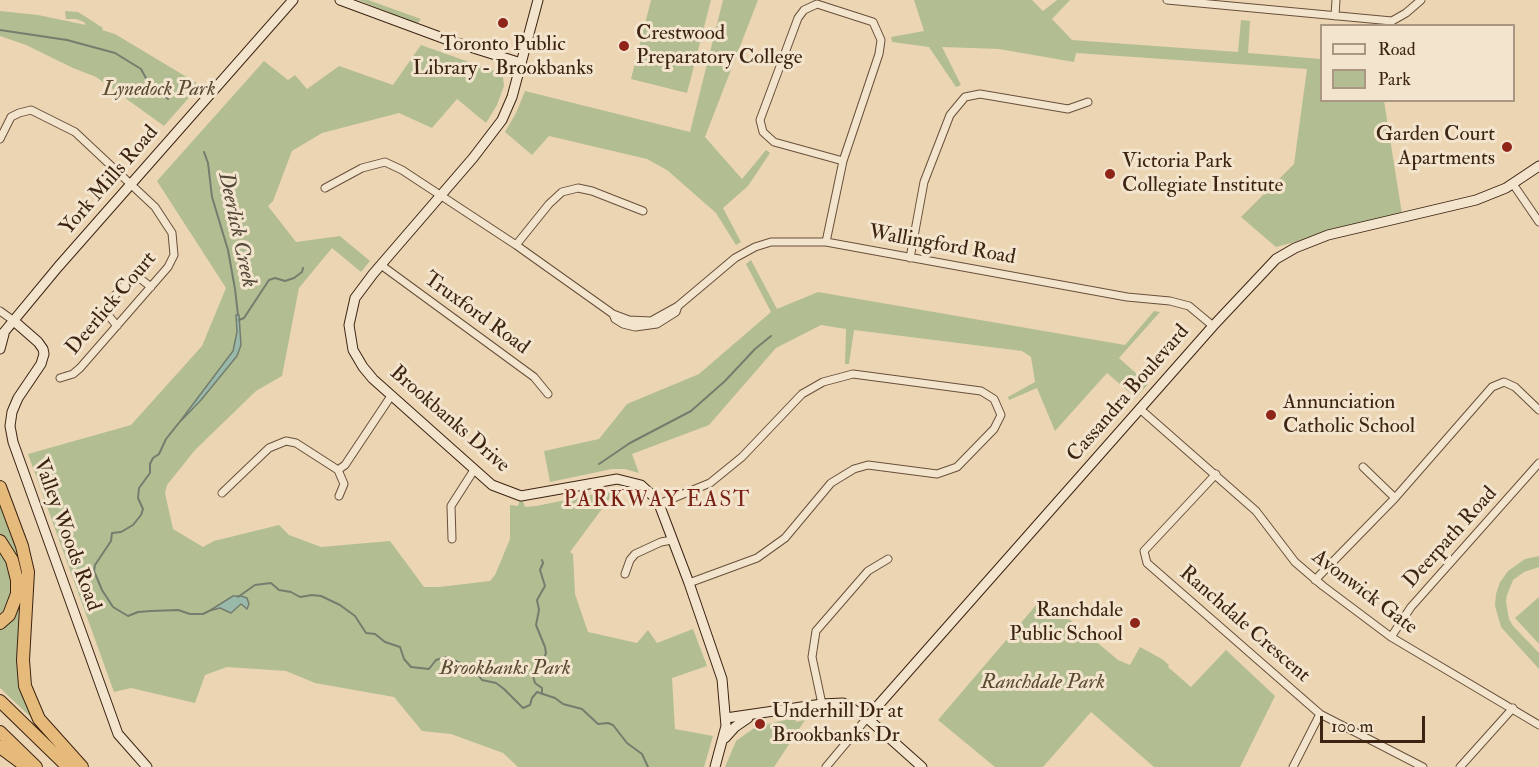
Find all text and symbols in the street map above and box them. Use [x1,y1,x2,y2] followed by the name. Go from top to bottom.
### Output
[496,16,510,30] marker: Toronto Public Library - Brookbanks
[636,21,803,71] place label: Crestwood Preparatory College
[1320,24,1515,102] legend
[413,32,593,82] place label: Toronto Public Library - Brookbanks
[1378,38,1416,61] text: Road
[617,39,631,53] marker: Crestwood Preparatory College
[1378,68,1411,91] text: Park
[102,77,216,103] park label: Lynedock Park
[56,121,164,241] street label: York Mills Road
[1376,122,1495,172] place label: Garden Court Apartments
[1500,140,1514,154] marker: Garden Court Apartments
[1122,149,1283,199] place label: Victoria Park Collegiate Institute
[1103,167,1117,181] marker: Victoria Park Collegiate Institute
[211,170,261,290] water label: Deerlick Creek
[866,221,1018,271] street label: Wallingford Road
[61,247,163,361] street label: Deerlick Court
[418,267,534,361] street label: Truxford Road
[1063,320,1195,468] street label: Cassandra Boulevard
[384,361,514,479] street label: Brookbanks Drive
[1283,390,1415,440] place label: Annunciation Catholic School
[1264,408,1278,422] marker: Annunciation Catholic School
[27,455,105,615] street label: Valley Woods Road
[1399,482,1503,594] street label: Deerpath Road
[563,488,751,514] district label: PARKWAY EAST
[1306,545,1422,641] street label: Avonwick Gate
[1173,561,1315,689] street label: Ranchdale Crescent
[1009,598,1123,648] place label: Ranchdale Public School
[1128,616,1142,630] marker: Ranchdale Public School
[439,656,571,682] park label: Brookbanks Park
[981,670,1105,696] park label: Ranchdale Park
[772,699,903,749] place label: Underhill Dr at Brookbanks Dr
[1323,704,1428,742] scale bar
[1331,715,1374,738] text: 100 m
[753,717,767,731] marker: Underhill Dr at Brookbanks Dr

